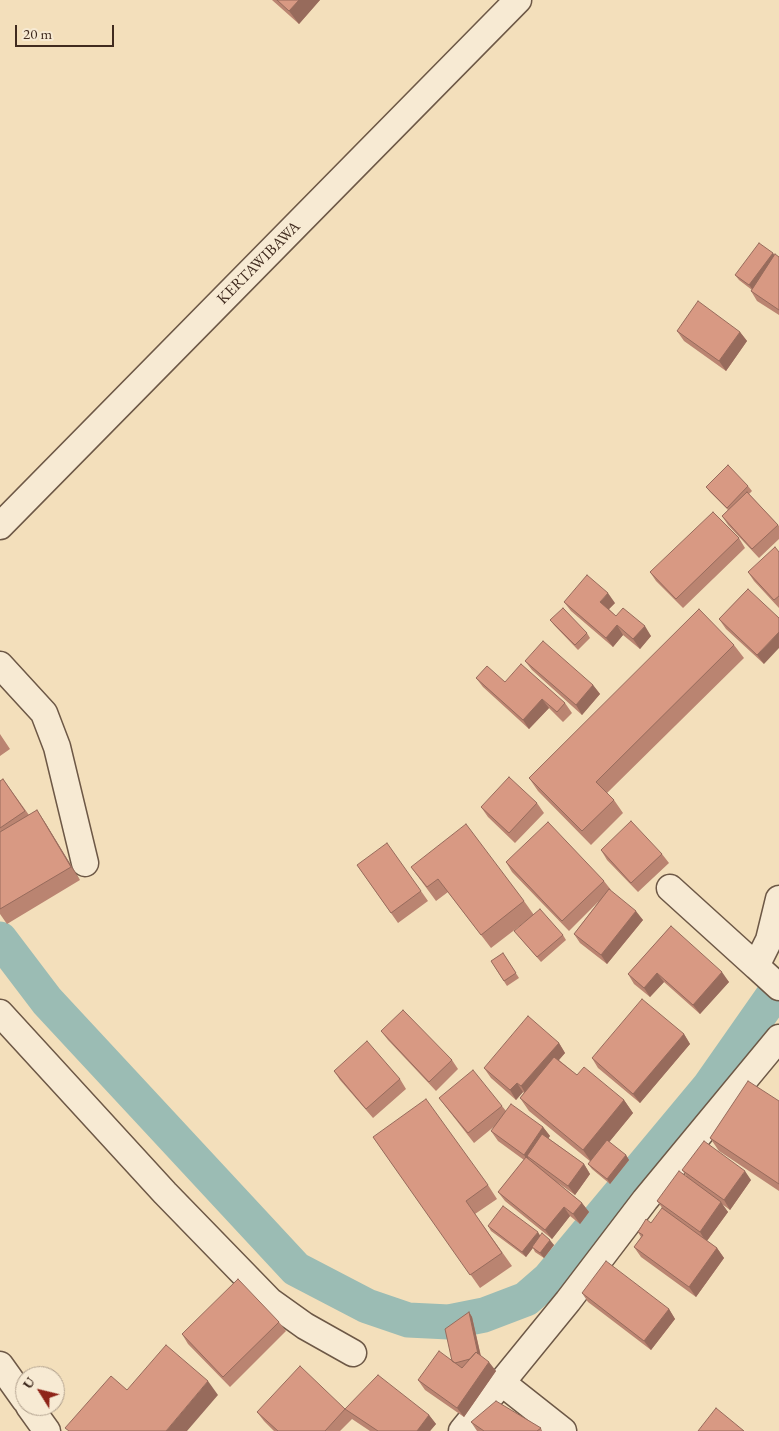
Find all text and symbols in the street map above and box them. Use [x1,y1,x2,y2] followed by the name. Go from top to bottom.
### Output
[18,15,116,47] scale bar
[23,24,52,43] text: 20 m
[213,217,305,309] street label: KERTAWIBAWA
[15,1366,65,1416] north arrow
[18,1373,39,1392] text: U

